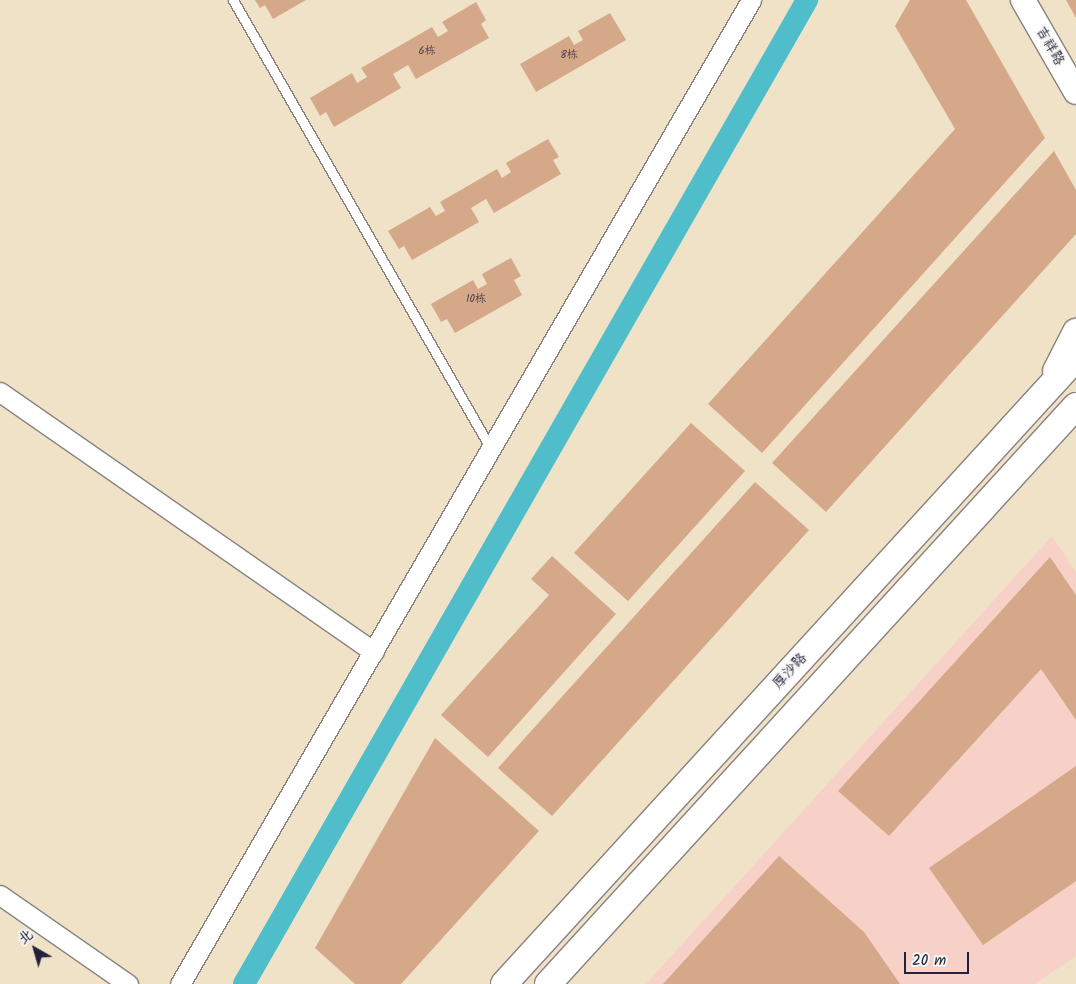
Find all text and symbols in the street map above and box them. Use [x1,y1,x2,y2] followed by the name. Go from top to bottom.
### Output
[1032,24,1068,68] street label: 吉祥路
[418,44,436,58] house number: 6栋
[560,48,578,62] house number: 8栋
[466,292,486,306] house number: 10栋
[770,650,810,692] street label: 厚沙路
[10,924,60,974] north arrow
[13,924,38,950] text: 北
[906,942,971,974] scale bar
[912,949,946,973] text: 20 m

